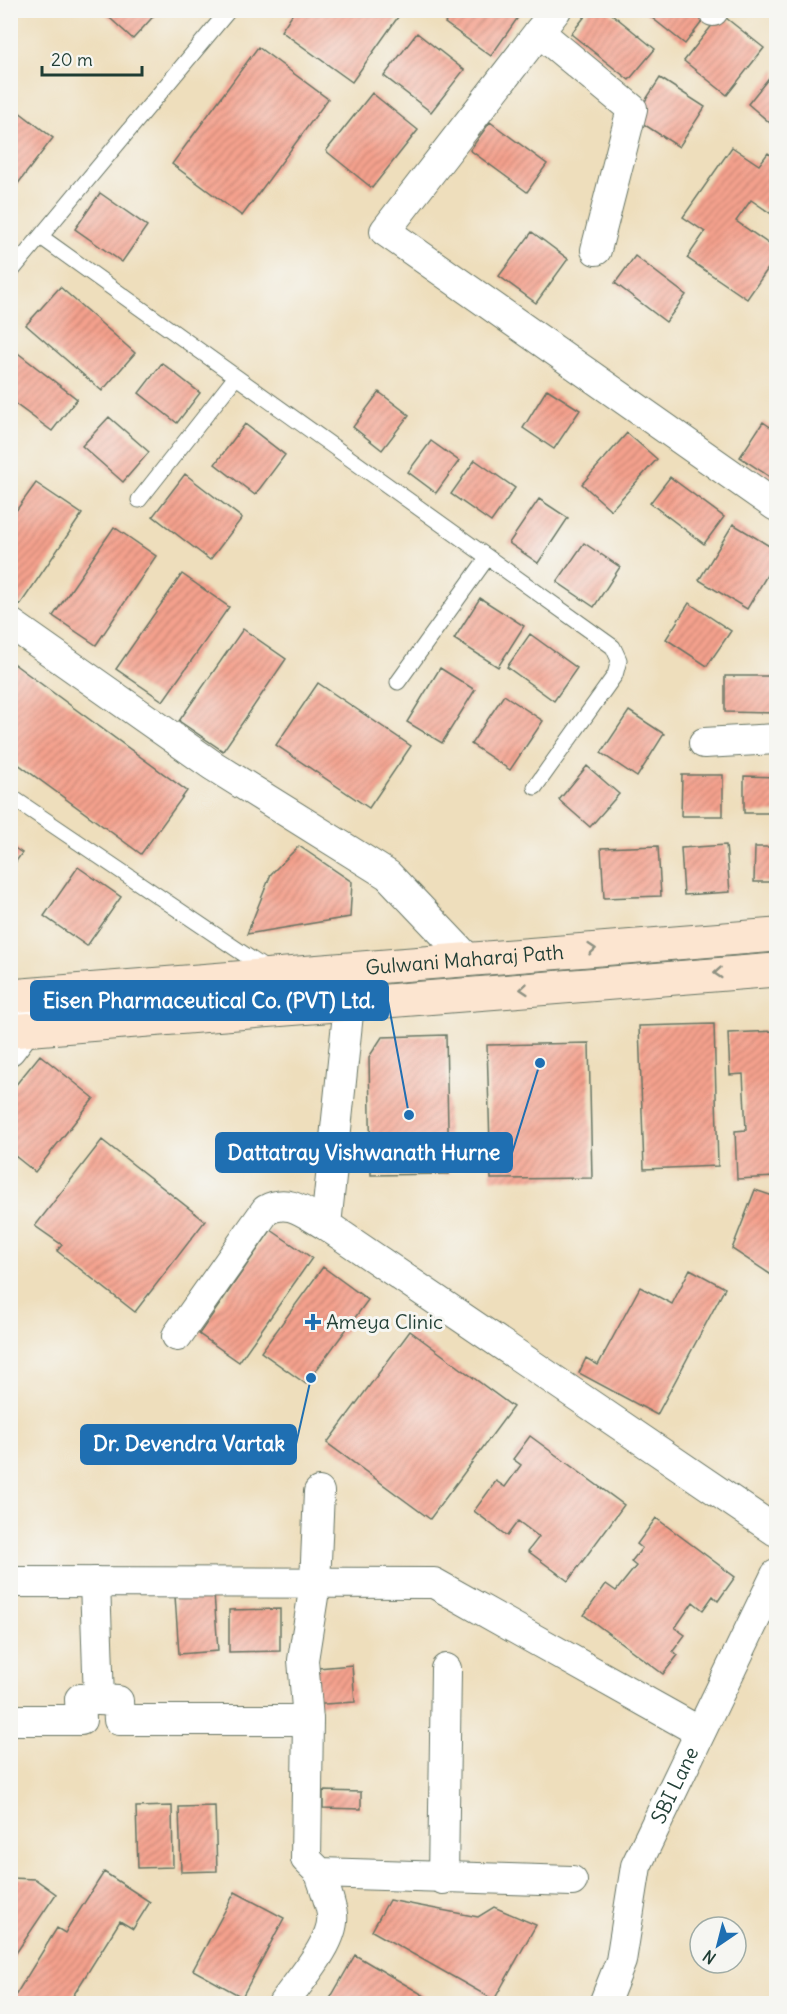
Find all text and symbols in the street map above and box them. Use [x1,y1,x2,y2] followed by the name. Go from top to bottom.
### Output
[42,39,142,77] scale bar
[51,48,93,71] text: 20 m
[364,939,565,980] street label: Gulwani Maharaj Path
[588,942,597,955] one-way arrow
[714,967,723,980] one-way arrow
[31,981,388,1020] callout: Eisen Pharmaceutical Co. (PVT) Ltd.
[519,982,528,995] one-way arrow
[43,987,375,1014] text: Eisen Pharmaceutical Co. (PVT) Ltd.
[216,1133,512,1172] callout: Dattatray Vishwanath Hurne
[228,1139,500,1166] text: Dattatray Vishwanath Hurne
[326,1309,443,1334] place label: Ameya Clinic
[304,1313,322,1331] marker: Ameya Clinic
[81,1425,296,1464] callout: Dr. Devendra Vartak
[93,1430,285,1457] text: Dr. Devendra Vartak
[645,1743,703,1827] street label: SBI Lane
[688,1915,748,1975] north arrow
[699,1946,720,1969] text: N

